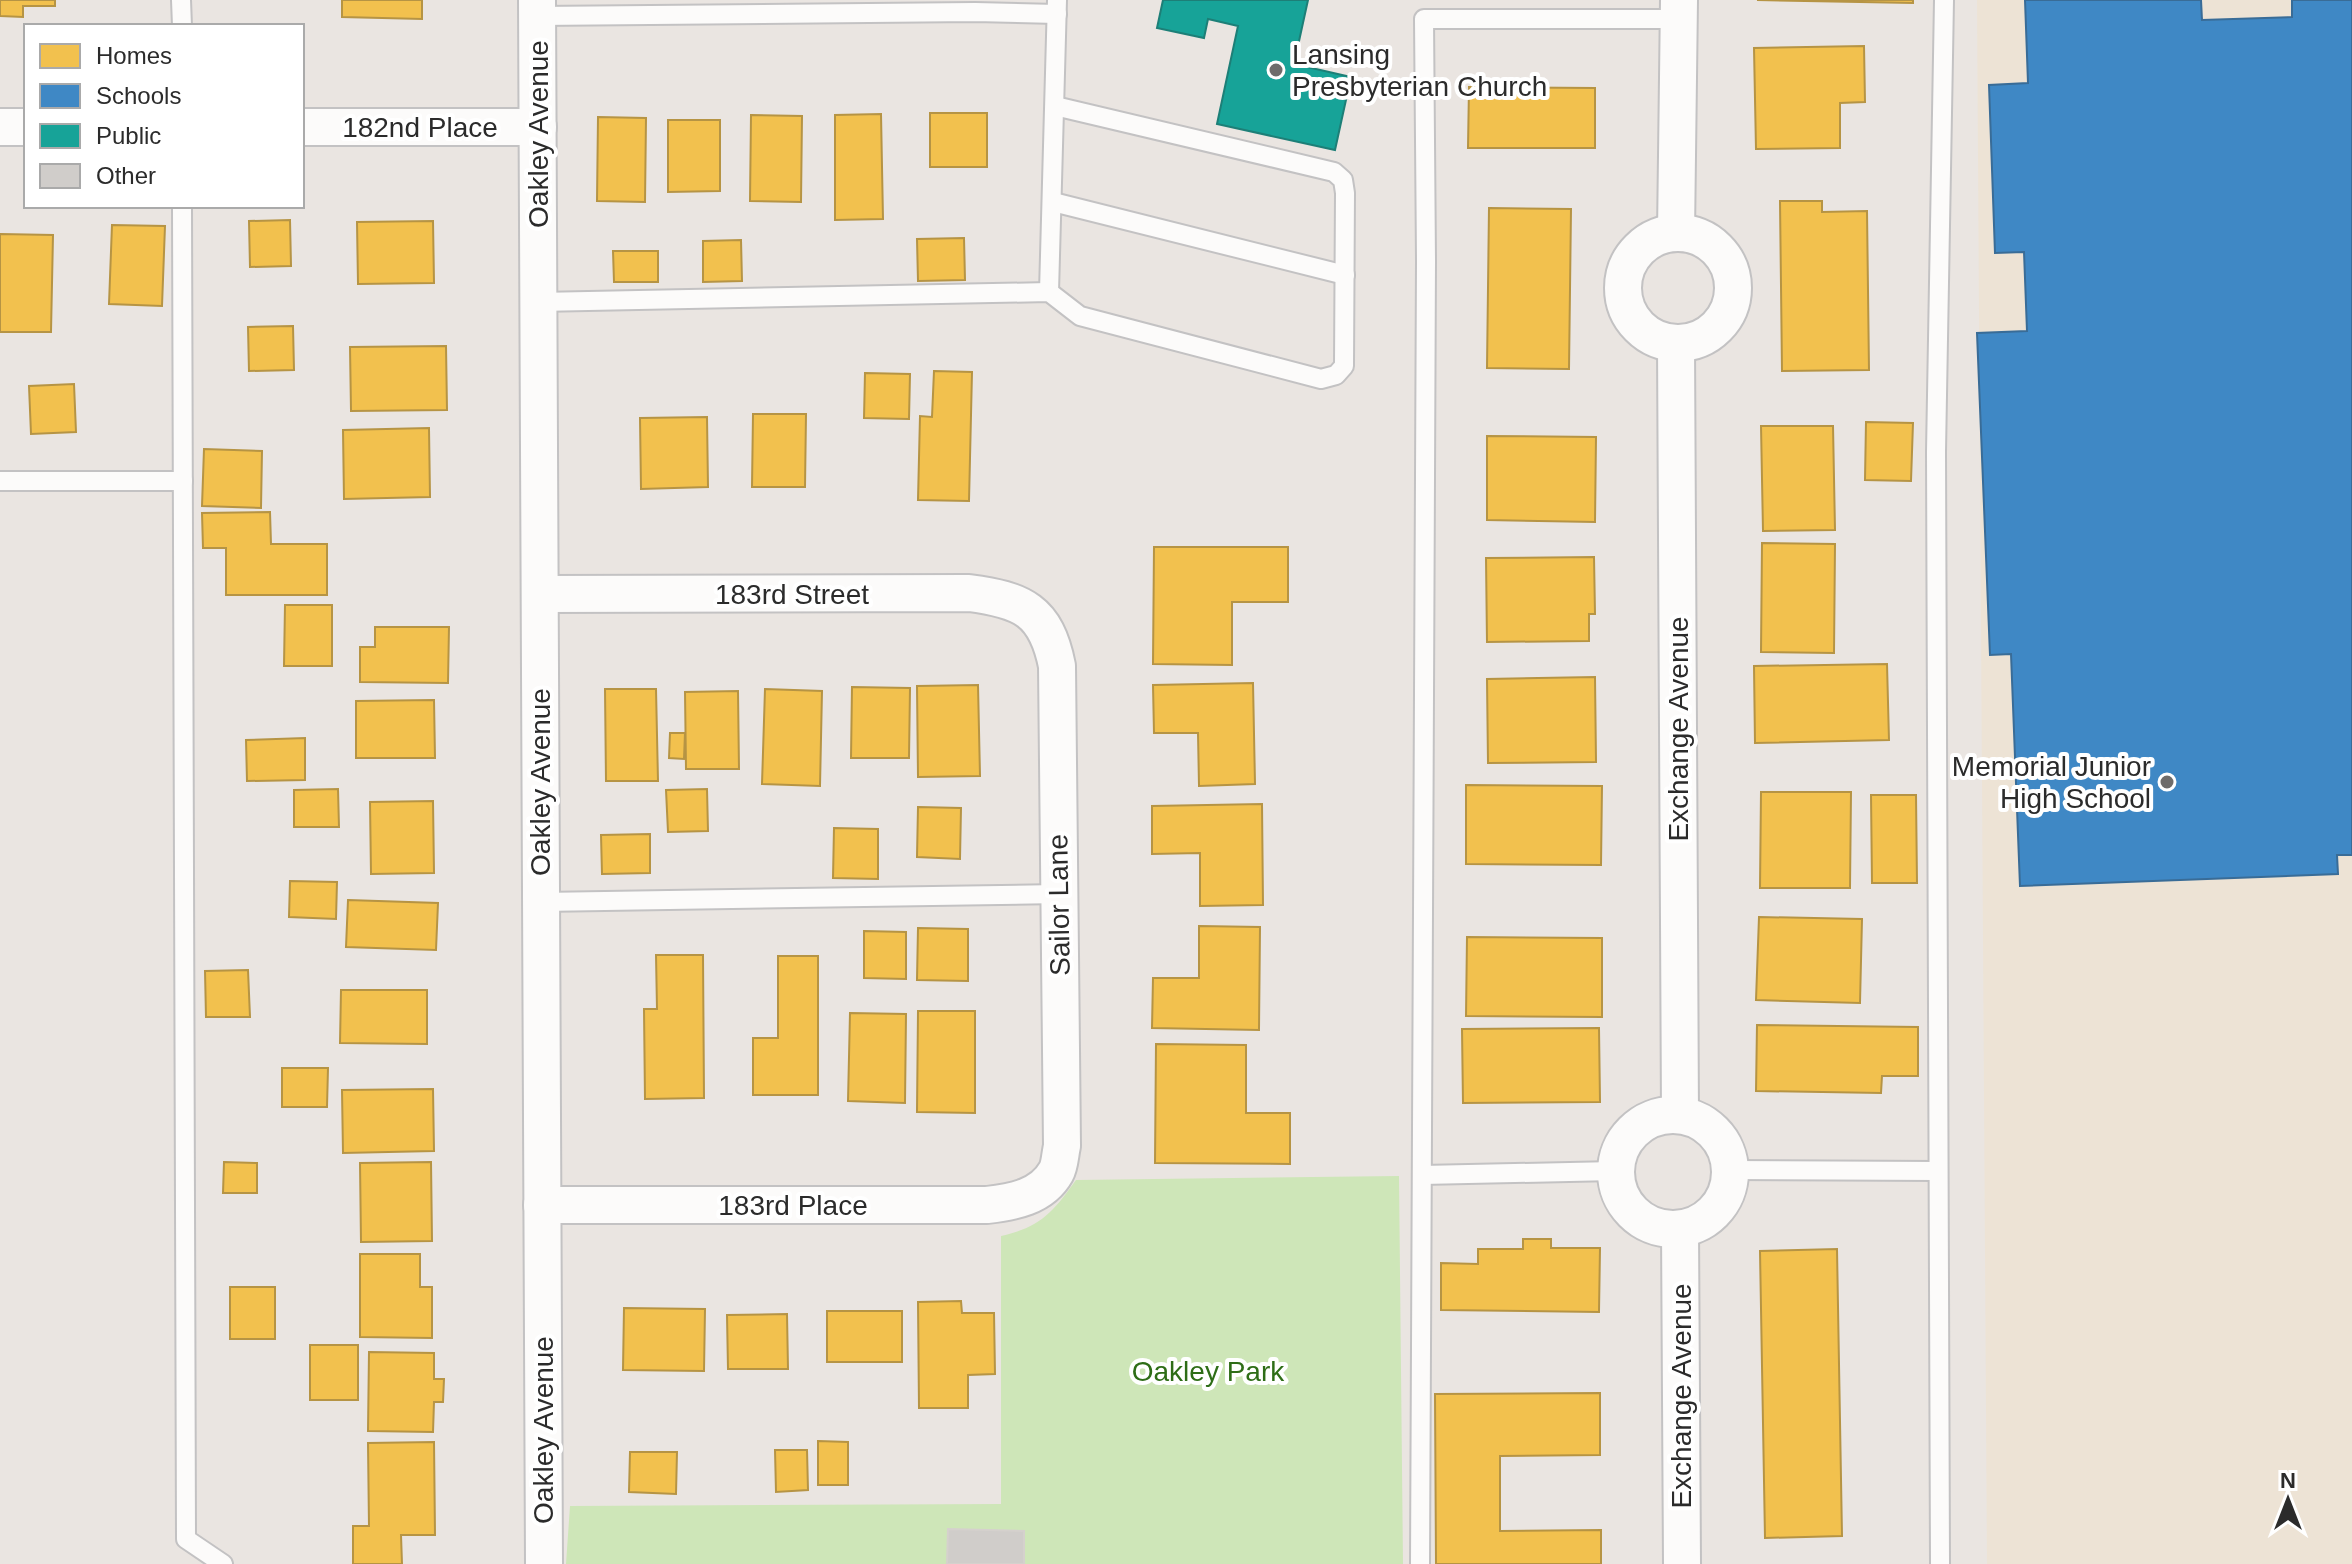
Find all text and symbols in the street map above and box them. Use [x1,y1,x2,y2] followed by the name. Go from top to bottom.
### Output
[24,24,304,208] legend
[1292,39,1547,102] place label: Lansing Presbyterian Church
[523,40,554,228] street label: Oakley Avenue
[96,42,172,69] text: Homes
[1267,61,1285,79] marker: Lansing Presbyterian Church
[96,82,181,109] text: Schools
[342,112,498,143] street label: 182nd Place
[96,122,161,149] text: Public
[96,162,156,189] text: Other
[715,579,869,610] street label: 183rd Street
[1663,616,1694,842] street label: Exchange Avenue
[525,688,556,876] street label: Oakley Avenue
[1952,751,2151,814] place label: Memorial Junior High School
[2158,773,2176,791] marker: Memorial Junior High School
[1042,834,1076,976] street label: Sailor Lane
[718,1190,868,1221] street label: 183rd Place
[1666,1283,1697,1509] street label: Exchange Avenue
[528,1336,559,1524] street label: Oakley Avenue
[1132,1356,1285,1387] park label: Oakley Park
[2248,1460,2328,1540] north arrow
[2280,1468,2296,1493] text: N

